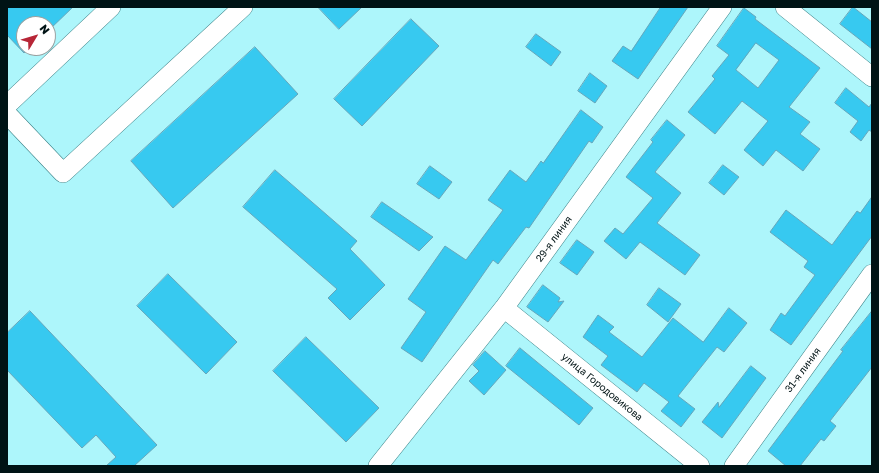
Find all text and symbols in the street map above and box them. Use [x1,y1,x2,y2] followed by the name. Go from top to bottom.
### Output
[16,16,56,56] north arrow
[37,22,53,36] text: N
[533,214,575,264] street label: 29-я линия
[783,345,823,395] street label: 31-я линия
[559,351,645,423] street label: улица Городовикова

